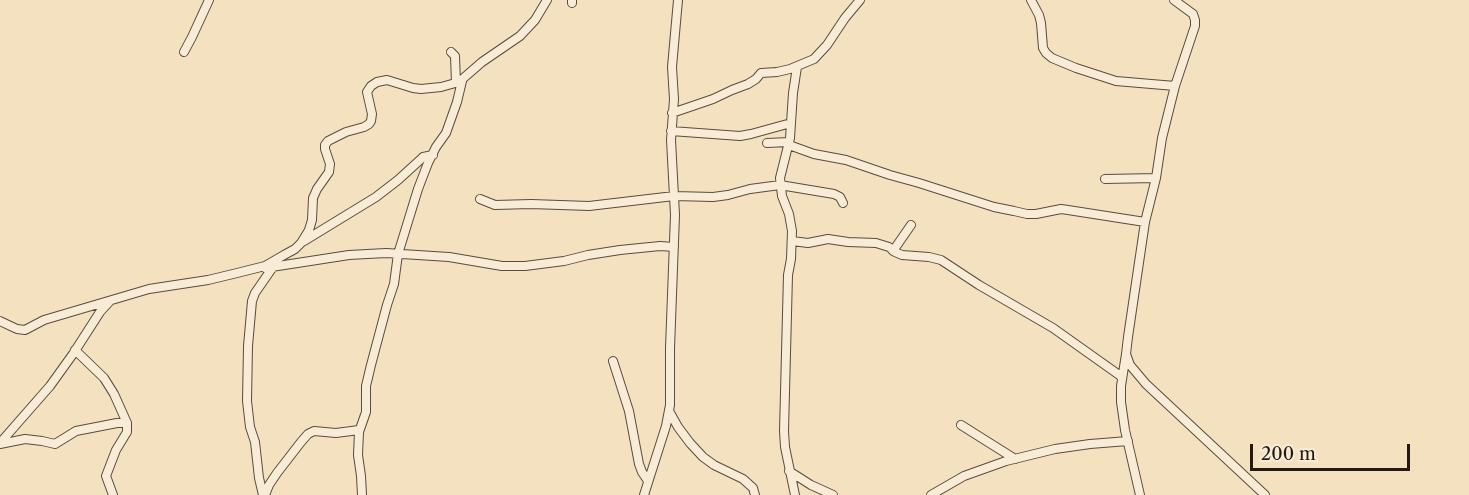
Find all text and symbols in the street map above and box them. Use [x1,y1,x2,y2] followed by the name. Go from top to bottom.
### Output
[1253,432,1414,470] scale bar
[1261,443,1316,465] text: 200 m

